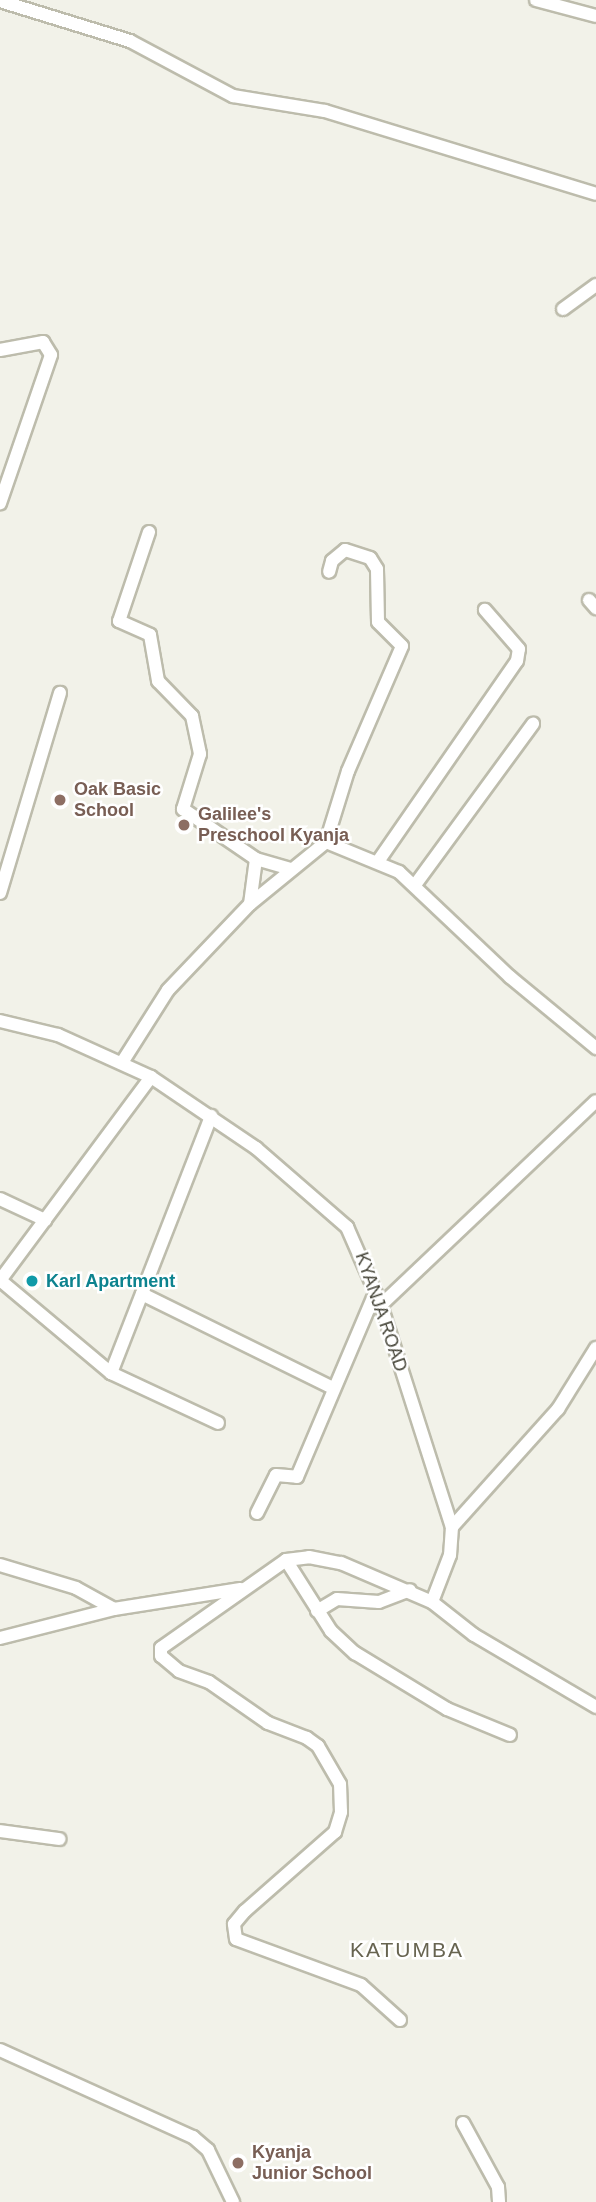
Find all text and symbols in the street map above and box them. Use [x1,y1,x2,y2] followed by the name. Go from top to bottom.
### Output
[74,779,161,822] place label: Oak Basic School
[52,792,68,808] marker: Oak Basic School
[198,804,349,846] place label: Galilee's Preschool Kyanja
[176,817,192,833] marker: Galilee's Preschool Kyanja
[350,1249,412,1375] street label: KYANJA ROAD
[46,1270,176,1292] place label: Karl Apartment
[24,1273,40,1289] marker: Karl Apartment
[351,1937,463,1963] district label: KATUMBA
[252,2142,372,2184] place label: Kyanja Junior School
[230,2155,246,2171] marker: Kyanja Junior School

